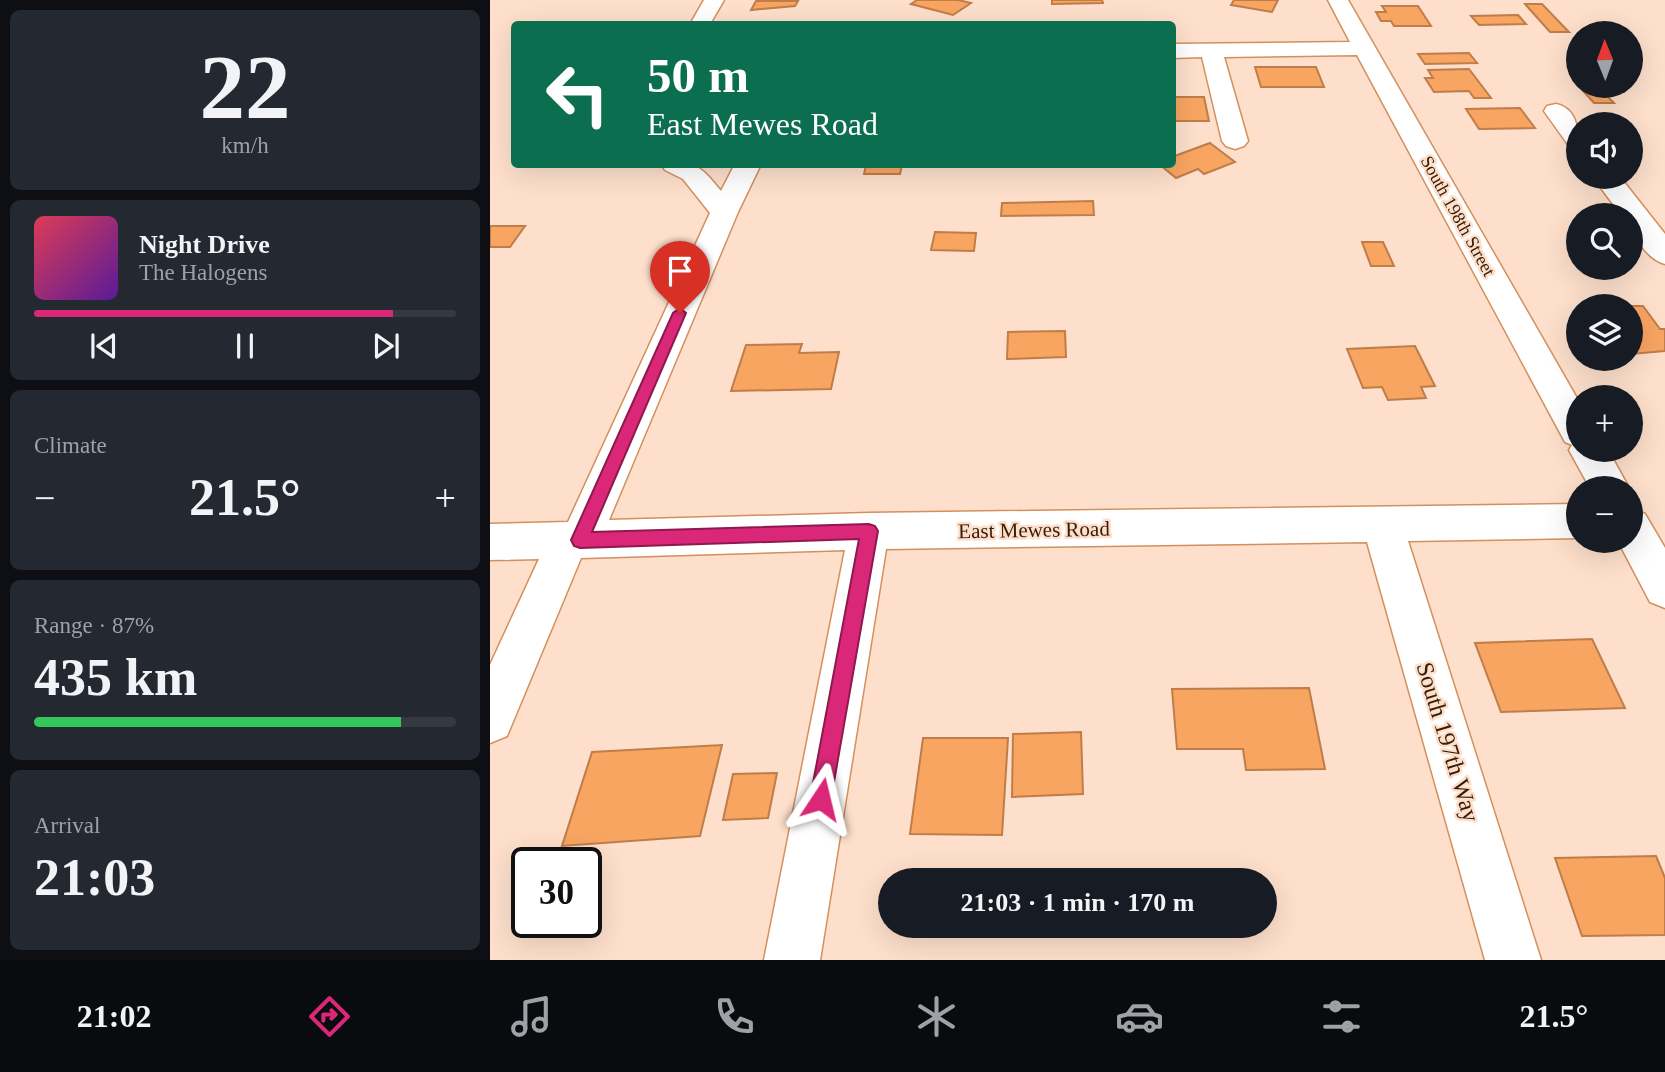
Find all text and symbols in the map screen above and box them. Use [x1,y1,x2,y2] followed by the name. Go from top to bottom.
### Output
[1566,21,1643,98] north arrow
[1566,21,1643,553] map controls
[200,37,291,138] text: 22
[647,48,749,103] text: 50 m
[532,49,623,140] icon: left
[647,106,878,142] text: East Mewes Road
[1566,112,1643,189] button: sound
[221,133,269,158] text: km/h
[1417,153,1499,279] street label: South 198th Street
[1566,203,1643,280] button: search
[139,230,270,259] text: Night Drive
[650,241,710,313] pin
[661,252,699,290] icon: arrive
[139,260,267,285] text: The Halogens
[1566,294,1643,371] button: layers
[85,327,123,365] icon: previous
[226,327,264,365] icon: pause
[367,327,405,365] icon: next
[1566,385,1643,462] button: +
[34,433,107,458] text: Climate
[189,469,301,526] text: 21.5°
[1566,476,1643,553] button: −
[34,477,55,519] text: −
[435,477,456,519] text: +
[958,517,1111,543] street label: East Mewes Road
[34,613,154,638] text: Range · 87%
[34,649,197,706] text: 435 km
[1411,659,1485,825] street label: South 197th Way
[784,762,858,836] position arrow
[34,813,100,838] text: Arrival
[511,847,602,938] speed limit sign: 30
[34,849,155,906] text: 21:03
[961,888,1195,917] text: 21:03 · 1 min · 170 m
[305,992,354,1041] icon: directions
[507,992,556,1041] icon: music
[710,992,759,1041] icon: phone
[912,992,961,1041] icon: climate
[1115,992,1164,1041] icon: car
[1317,992,1366,1041] icon: filters
[77,998,151,1034] text: 21:02
[1519,998,1588,1034] text: 21.5°

